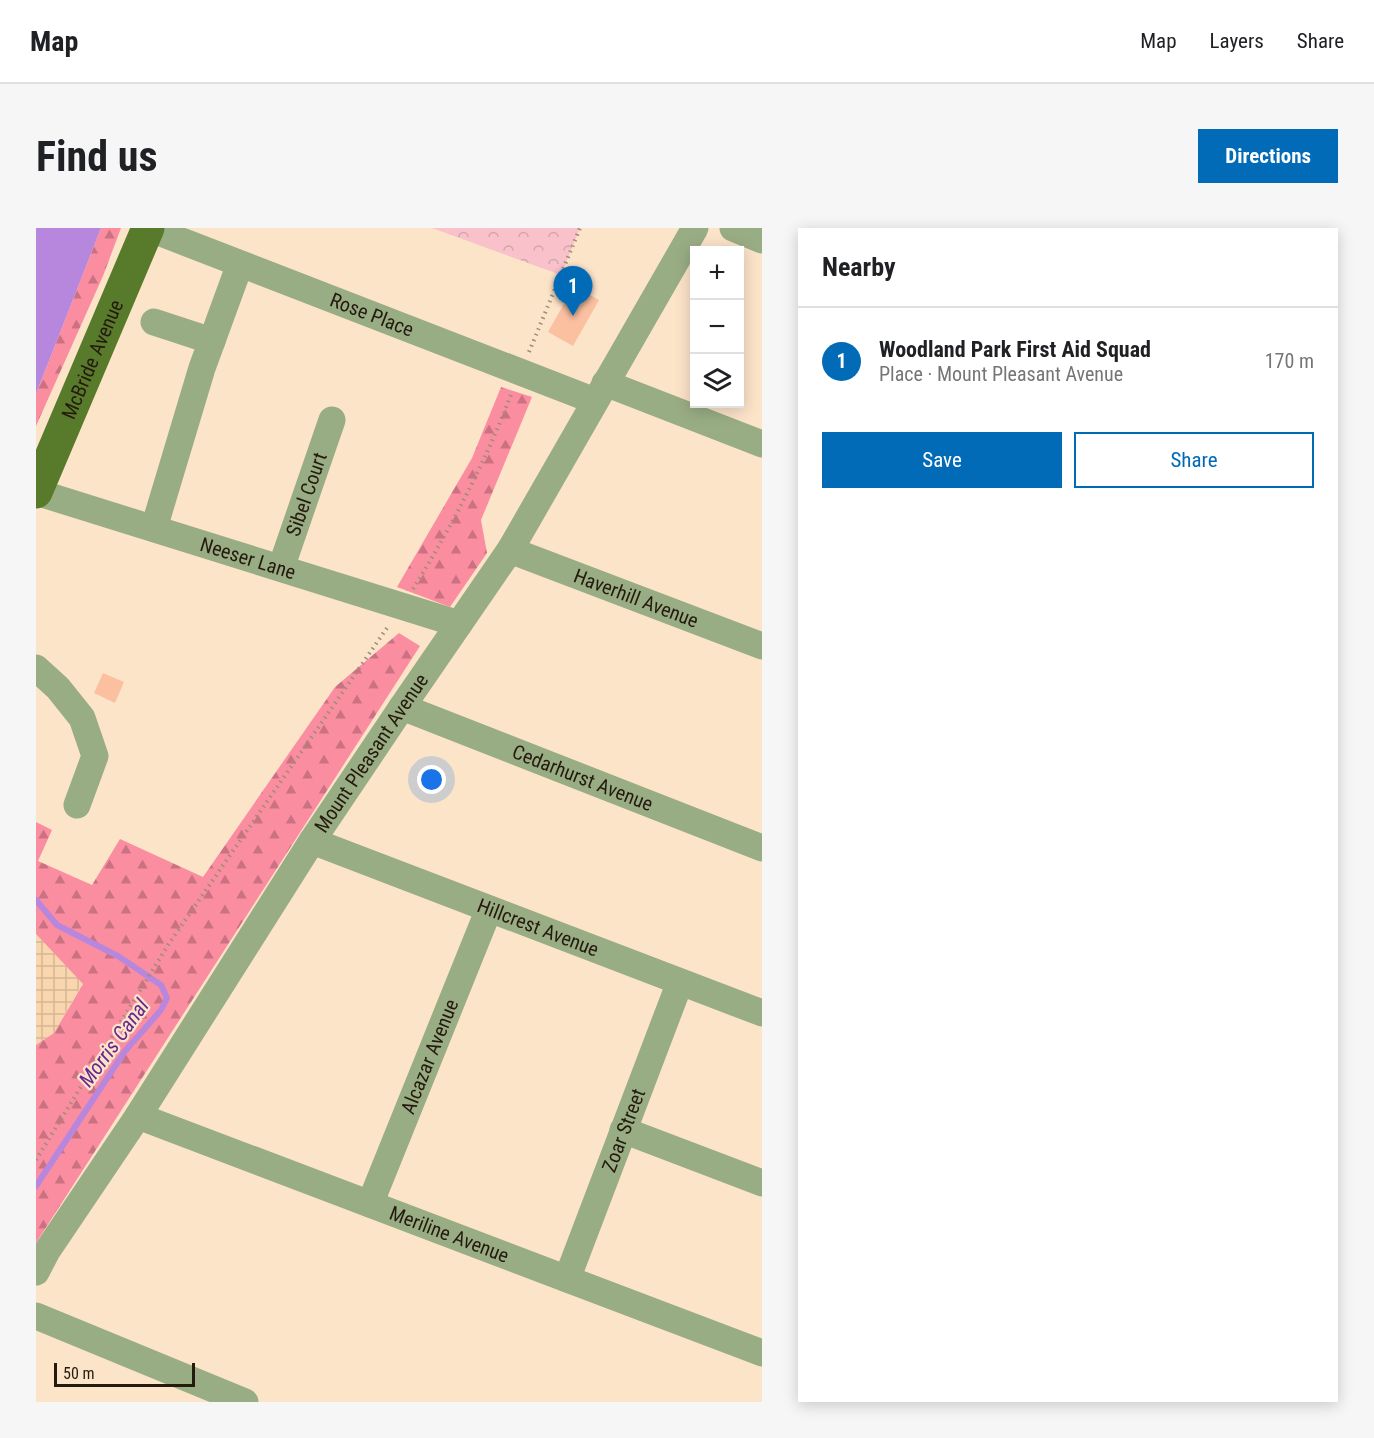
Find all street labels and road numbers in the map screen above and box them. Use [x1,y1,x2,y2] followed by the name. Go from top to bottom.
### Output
[327,288,417,342] street label: Rose Place
[56,296,128,423] street label: McBride Avenue
[281,449,332,539] street label: Sibel Court
[197,532,299,584] street label: Neeser Lane
[570,563,702,633] street label: Haverhill Avenue
[309,669,433,837] street label: Mount Pleasant Avenue
[509,739,656,816] street label: Cedarhurst Avenue
[474,893,602,961] street label: Hillcrest Avenue
[396,996,463,1117] street label: Alcazar Avenue
[597,1085,650,1176] street label: Zoar Street
[386,1201,512,1268] street label: Meriline Avenue

